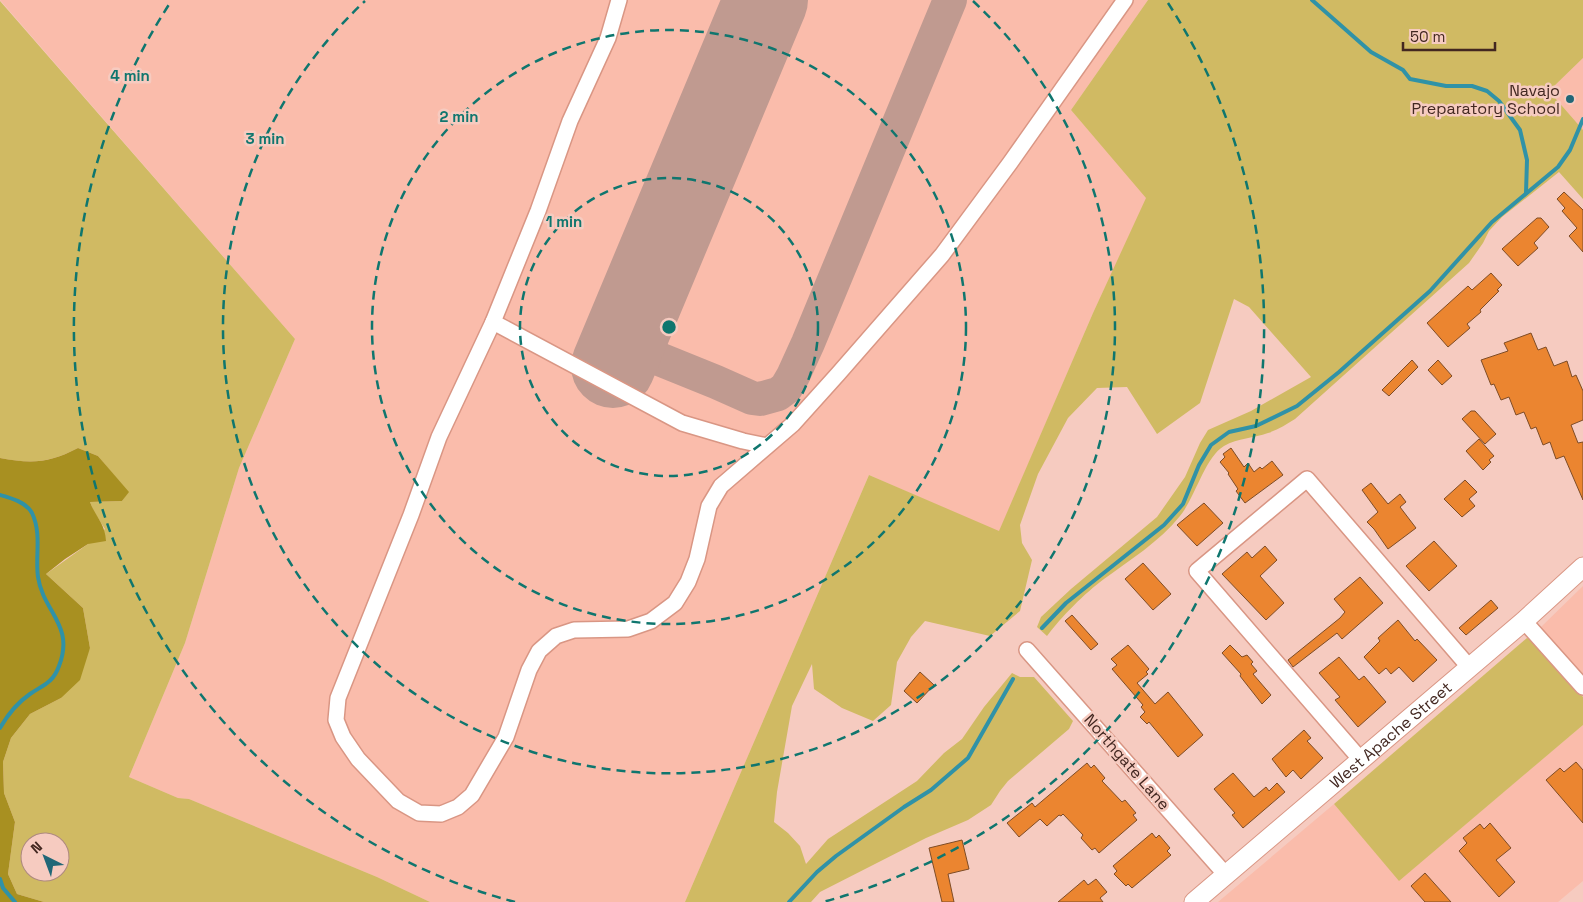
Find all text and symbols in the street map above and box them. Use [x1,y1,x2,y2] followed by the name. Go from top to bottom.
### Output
[1403,20,1496,52] scale bar
[1410,27,1445,46] text: 50 m
[110,66,150,85] text: 4 min
[1411,80,1560,119] place label: Navajo Preparatory School
[1564,93,1576,105] marker: Navajo Preparatory School
[440,107,478,126] text: 2 min
[246,129,284,148] text: 3 min
[546,212,582,231] text: 1 min
[660,318,678,336] centre of rings
[1325,677,1456,793] street label: West Apache Street
[1080,710,1174,814] street label: Northgate Lane
[20,832,70,882] north arrow
[27,838,46,857] text: N

